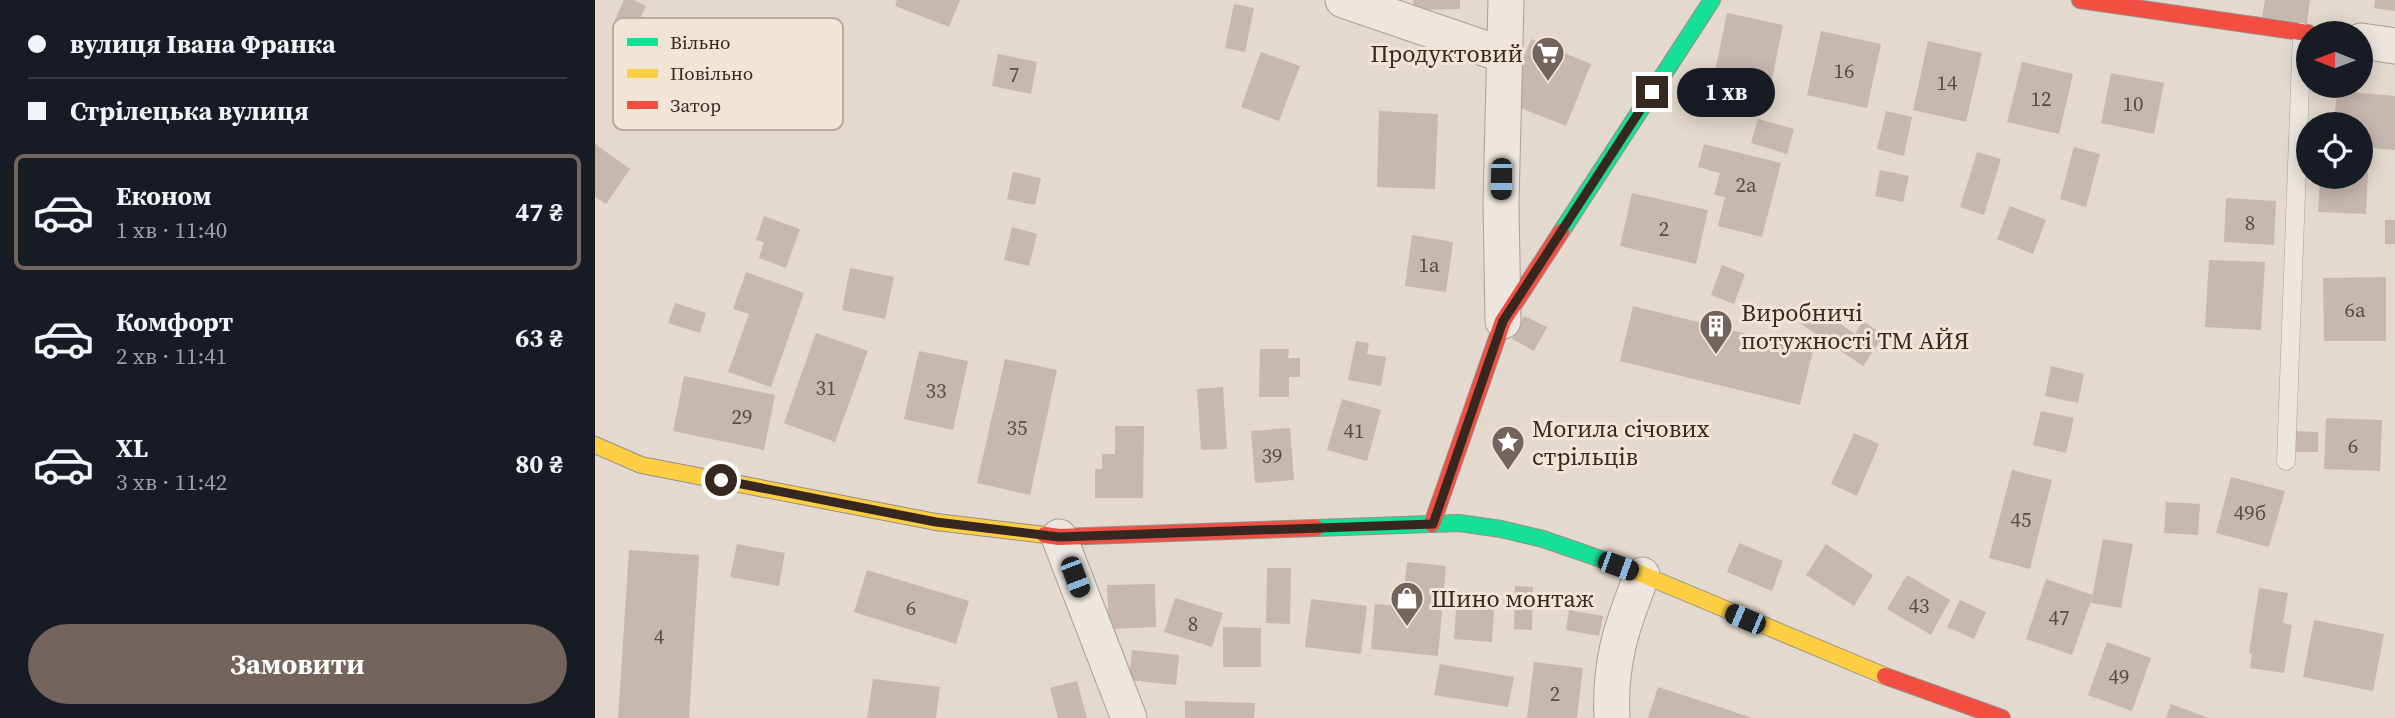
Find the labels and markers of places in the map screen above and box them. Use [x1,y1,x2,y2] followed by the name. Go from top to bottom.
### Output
[1529,34,1567,83] supermarket icon: Продуктовий
[1370,37,1523,70] place label: Продуктовий
[1741,296,1969,357] place label: Виробничі потужності ТМ АЙЯ
[1697,307,1735,356] building icon: Виробничі потужності ТМ АЙЯ
[1532,412,1710,473] place label: Могила січових стрільців
[1489,423,1527,472] place icon: Могила січових стрільців
[1388,579,1426,628] shop icon: Шино монтаж
[1431,582,1594,615] place label: Шино монтаж

